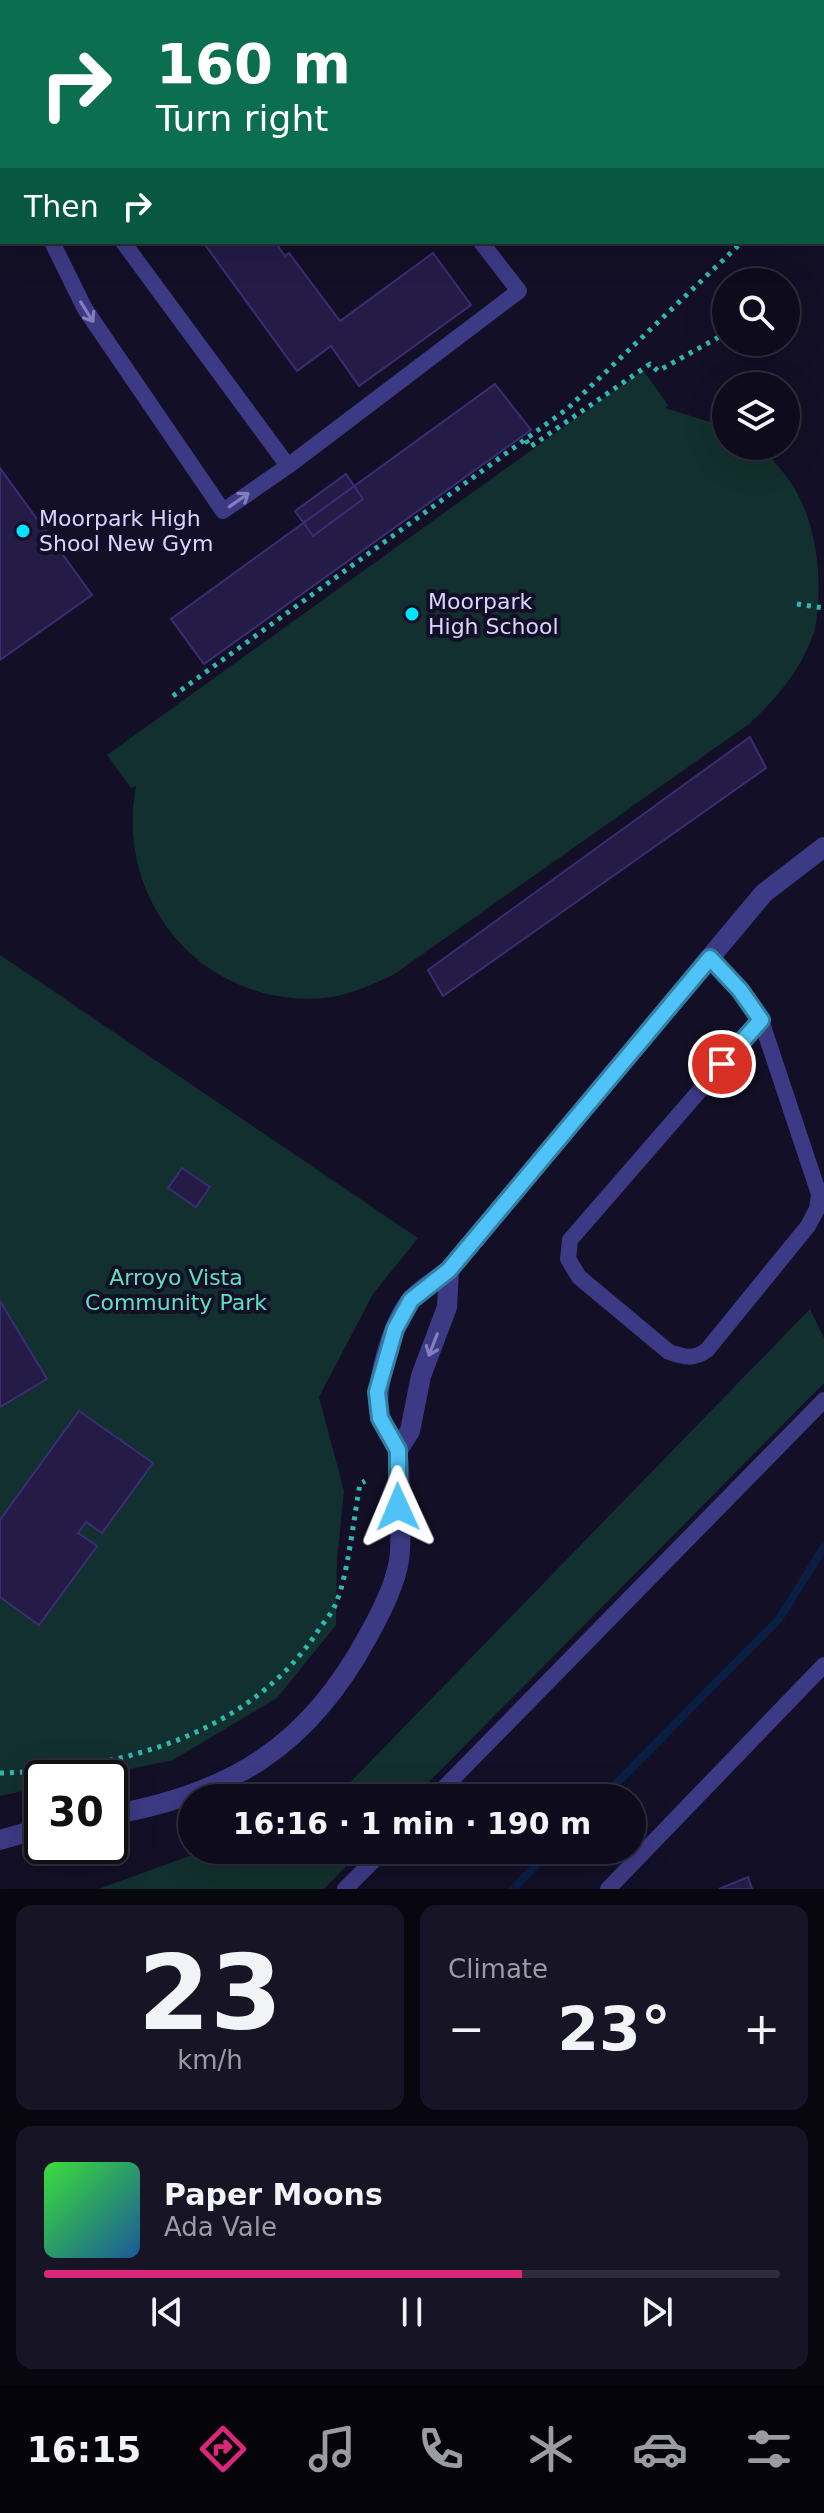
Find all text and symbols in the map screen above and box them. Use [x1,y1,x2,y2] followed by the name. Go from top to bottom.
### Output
[156,31,351,96] text: 160 m
[24,32,128,136] icon: right
[156,98,328,139] text: Turn right
[115,184,159,228] icon: right
[24,189,99,224] text: Then
[712,268,800,460] map controls
[712,268,800,356] button: search
[78,300,95,322] one-way arrow
[712,372,800,460] button: layers
[227,492,249,508] one-way arrow
[39,506,213,556] place label: Moorpark High Shool New Gym
[14,522,32,540] marker: Moorpark High Shool New Gym
[428,589,559,639] place label: Moorpark High School
[403,605,421,623] marker: Moorpark High School
[688,1030,756,1098] pin
[700,1042,744,1086] icon: arrive
[85,1265,267,1315] park label: Arroyo Vista Community Park
[425,1332,439,1357] one-way arrow
[356,1465,440,1549] position arrow
[24,1760,128,1864] speed limit sign: 30
[233,1806,591,1841] text: 16:16 · 1 min · 190 m
[138,1932,282,2054] text: 23
[448,1954,548,1984] text: Climate
[557,1994,671,2064] text: 23°
[448,2003,485,2054] text: −
[743,2003,780,2054] text: +
[177,2045,243,2075] text: km/h
[164,2177,383,2212] text: Paper Moons
[164,2212,277,2242] text: Ada Vale
[145,2290,189,2334] icon: previous
[390,2290,434,2334] icon: pause
[635,2290,679,2334] icon: next
[195,2421,251,2477] icon: directions
[304,2421,360,2477] icon: music
[413,2421,469,2477] icon: phone
[523,2421,579,2477] icon: climate
[632,2421,688,2477] icon: car
[741,2421,797,2477] icon: filters
[27,2429,141,2470] text: 16:15

